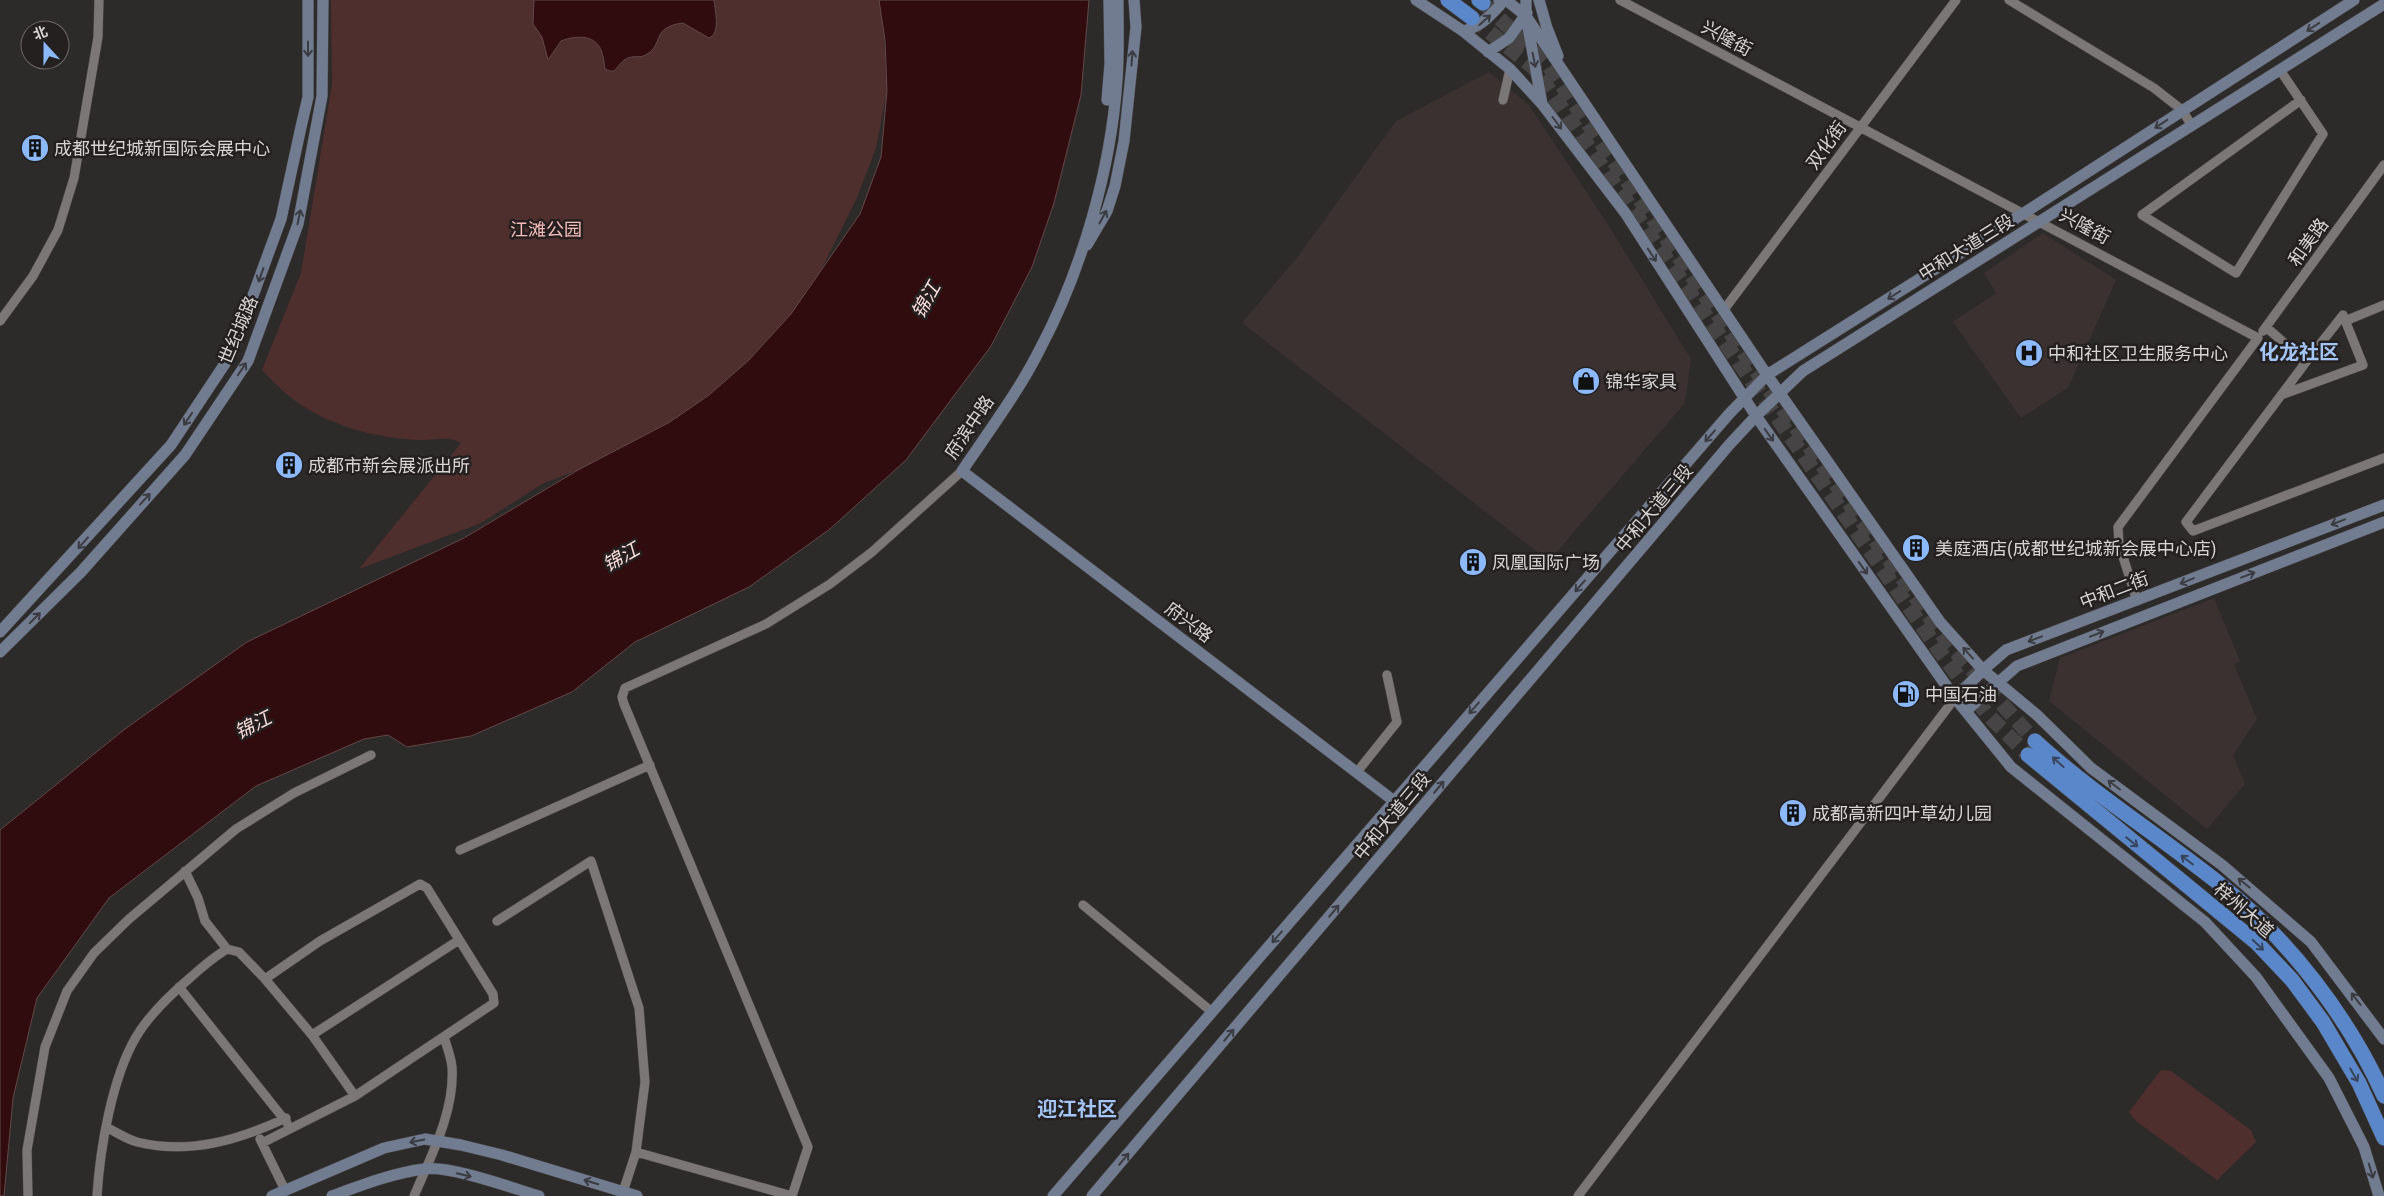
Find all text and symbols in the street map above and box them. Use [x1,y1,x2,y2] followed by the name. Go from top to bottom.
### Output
[1479,14,1492,26] one-way arrow
[1698,16,1756,60] street label: 兴隆街
[20,20,70,70] north arrow
[2306,22,2320,32] one-way arrow
[31,23,50,43] text: 北
[303,40,313,56] one-way arrow
[1127,51,1136,67] one-way arrow
[1530,52,1539,68] one-way arrow
[1552,116,1562,130] one-way arrow
[1802,117,1850,173] street label: 双化街
[2155,119,2169,129] one-way arrow
[20,133,50,163] building icon: 成都世纪城新国际会展中心
[54,138,270,159] place label: 成都世纪城新国际会展中心
[2056,204,2114,248] street label: 兴隆街
[1915,209,2017,285] street label: 中和大道三段
[295,210,304,226] one-way arrow
[1099,210,1108,225] one-way arrow
[2284,214,2332,270] street label: 和美路
[510,219,582,240] park label: 江滩公园
[1647,247,1657,261] one-way arrow
[256,267,265,282] one-way arrow
[907,276,946,322] water label: 锦江
[1887,290,1901,300] one-way arrow
[214,293,262,367] street label: 世纪城路
[2014,338,2044,368] hospital icon: 中和社区卫生服务中心
[2259,340,2339,364] district label: 化龙社区
[2048,343,2228,364] place label: 中和社区卫生服务中心
[237,362,247,376] one-way arrow
[1571,366,1601,396] shop icon: 锦华家具
[1605,371,1677,392] place label: 锦华家具
[940,391,998,463] street label: 府滨中路
[183,412,193,426] one-way arrow
[1764,428,1774,442] one-way arrow
[1704,429,1715,442] one-way arrow
[274,450,304,480] building icon: 成都市新会展派出所
[308,455,470,476] place label: 成都市新会展派出所
[1611,460,1697,556] street label: 中和大道三段
[140,493,151,506] one-way arrow
[2331,518,2347,527] one-way arrow
[1901,533,1931,563] building icon: 美庭酒店(成都世纪城新会展中心店)
[77,536,89,549] one-way arrow
[599,537,645,576] water label: 锦江
[1935,538,2216,560] place label: 美庭酒店(成都世纪城新会展中心店)
[1458,547,1488,577] building icon: 凤凰国际广场
[1492,552,1600,573] place label: 凤凰国际广场
[1858,561,1868,575] one-way arrow
[2077,567,2151,613] street label: 中和二街
[2240,570,2255,579] one-way arrow
[2180,577,2195,586] one-way arrow
[1575,579,1586,592] one-way arrow
[1161,597,1217,647] street label: 府兴路
[28,612,41,624] one-way arrow
[2089,629,2104,638] one-way arrow
[2028,635,2043,644] one-way arrow
[1962,646,1973,659] one-way arrow
[1891,679,1921,709] fuel station icon: 中国石油
[1925,684,1997,705] place label: 中国石油
[1469,702,1480,715] one-way arrow
[231,705,277,744] water label: 锦江
[2051,756,2064,768] one-way arrow
[1349,768,1435,864] street label: 中和大道三段
[2107,780,2121,790] one-way arrow
[1434,781,1445,794] one-way arrow
[1778,798,1808,828] building icon: 成都高新四叶草幼儿园
[1812,803,1992,824] place label: 成都高新四叶草幼儿园
[2126,836,2139,847] one-way arrow
[2180,855,2194,865] one-way arrow
[2237,877,2250,888] one-way arrow
[2210,878,2278,942] street label: 梓州大道
[1328,905,1340,918] one-way arrow
[1271,931,1282,944] one-way arrow
[2251,939,2264,951] one-way arrow
[2350,993,2361,1006] one-way arrow
[1223,1029,1234,1042] one-way arrow
[2350,1067,2360,1081] one-way arrow
[1037,1097,1117,1121] district label: 迎江社区
[409,1137,425,1146] one-way arrow
[1118,1153,1129,1166] one-way arrow
[2367,1163,2377,1179] one-way arrow
[455,1171,471,1180] one-way arrow
[583,1176,599,1186] one-way arrow

